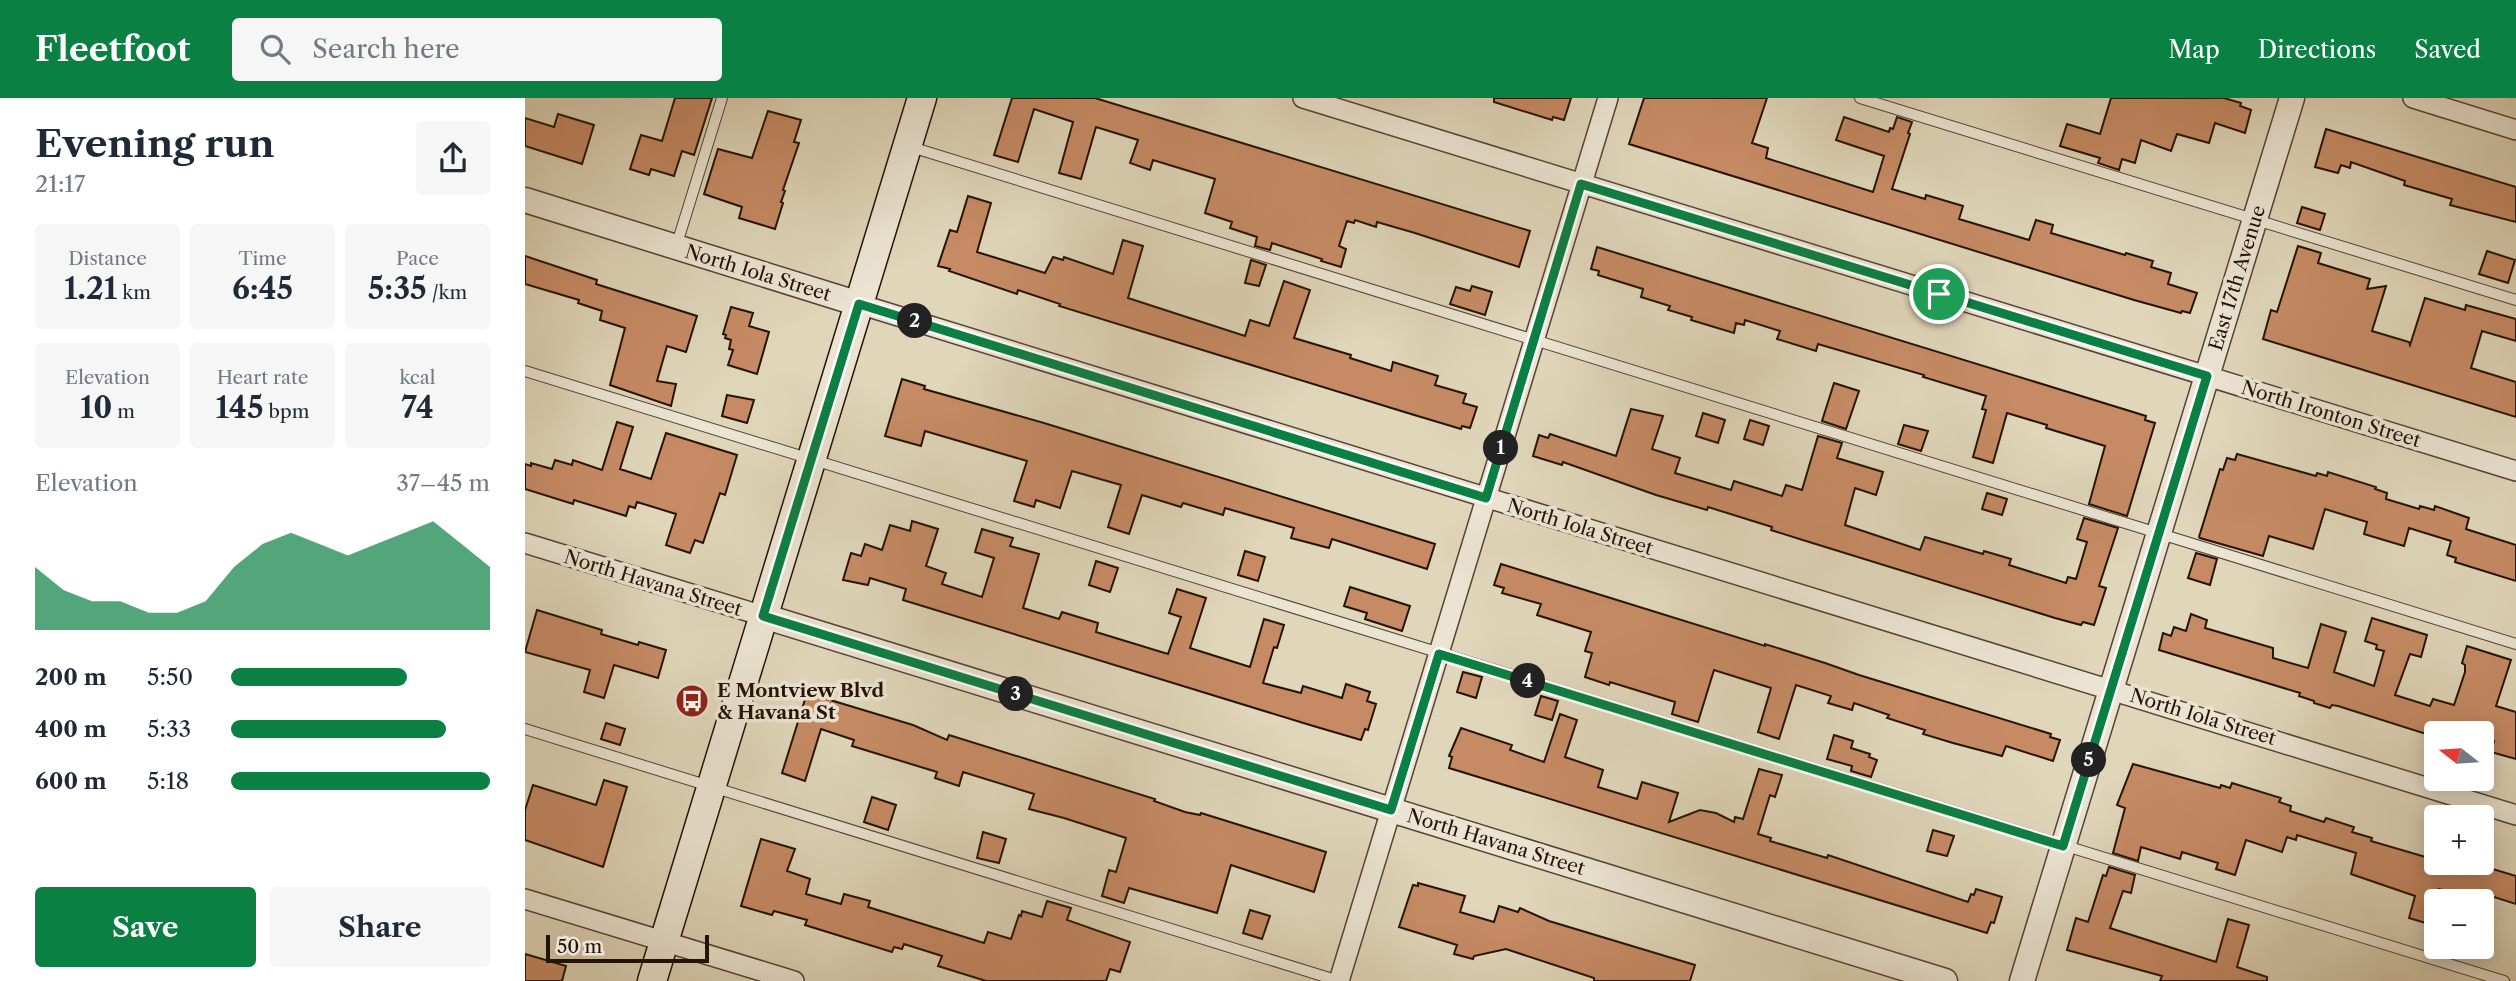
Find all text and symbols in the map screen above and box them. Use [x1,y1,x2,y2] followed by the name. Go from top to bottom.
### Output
[232,18,722,81] search box
[35,29,190,70] text: Fleetfoot
[256,30,294,68] icon: search
[312,33,460,65] text: Search here
[2168,35,2220,64] text: Map
[2258,35,2376,64] text: Directions
[2414,35,2481,64] text: Saved
[35,120,275,167] text: Evening run
[416,121,490,195] button: share
[35,170,85,198] text: 21:17
[2204,203,2270,353] street label: East 17th Avenue
[682,240,834,306] street label: North Iola Street
[68,247,147,270] text: Distance
[238,247,287,270] text: Time
[396,247,439,270] text: Pace
[1909,264,1969,324] pin
[64,270,117,307] text: 1.21
[232,270,293,307] text: 6:45
[368,270,427,307] text: 5:35
[1920,275,1958,313] icon: arrive
[117,281,151,304] text: km
[427,281,467,304] text: /km
[897,304,933,339] pin: 2
[909,309,920,332] text: 2
[65,366,150,389] text: Elevation
[217,366,308,389] text: Heart rate
[400,366,435,389] text: kcal
[2239,376,2424,452] street label: North Ironton Street
[80,389,112,426] text: 10
[216,389,263,426] text: 145
[401,389,434,426] text: 74
[112,400,135,423] text: m
[263,400,309,423] text: bpm
[1483,430,1518,466] pin: 1
[1496,436,1505,459] text: 1
[35,469,138,497] text: Elevation
[396,469,490,497] text: 37–45 m
[1504,494,1656,560] street label: North Iola Street
[561,545,745,621] street label: North Havana Street
[35,663,107,691] text: 200 m
[147,663,193,691] text: 5:50
[1511,664,1545,698] pin: 4
[1522,669,1533,692] text: 4
[999,676,1033,712] pin: 3
[717,679,884,724] place label: E Montview Blvd & Havana St
[673,682,711,720] bus stop icon: E Montview Blvd & Havana St
[1010,682,1021,705] text: 3
[2127,684,2279,750] street label: North Iola Street
[35,715,107,743] text: 400 m
[147,715,191,743] text: 5:33
[2424,721,2494,791] north arrow
[2424,721,2494,959] map controls
[2071,742,2107,778] pin: 5
[2083,748,2094,771] text: 5
[35,767,107,795] text: 600 m
[147,767,189,795] text: 5:18
[1404,804,1588,880] street label: North Havana Street
[2424,805,2494,875] button: +
[35,887,256,967] button: Save
[270,887,490,967] button: Share
[2424,889,2494,959] button: −
[546,932,709,964] scale bar
[557,935,602,958] text: 50 m

